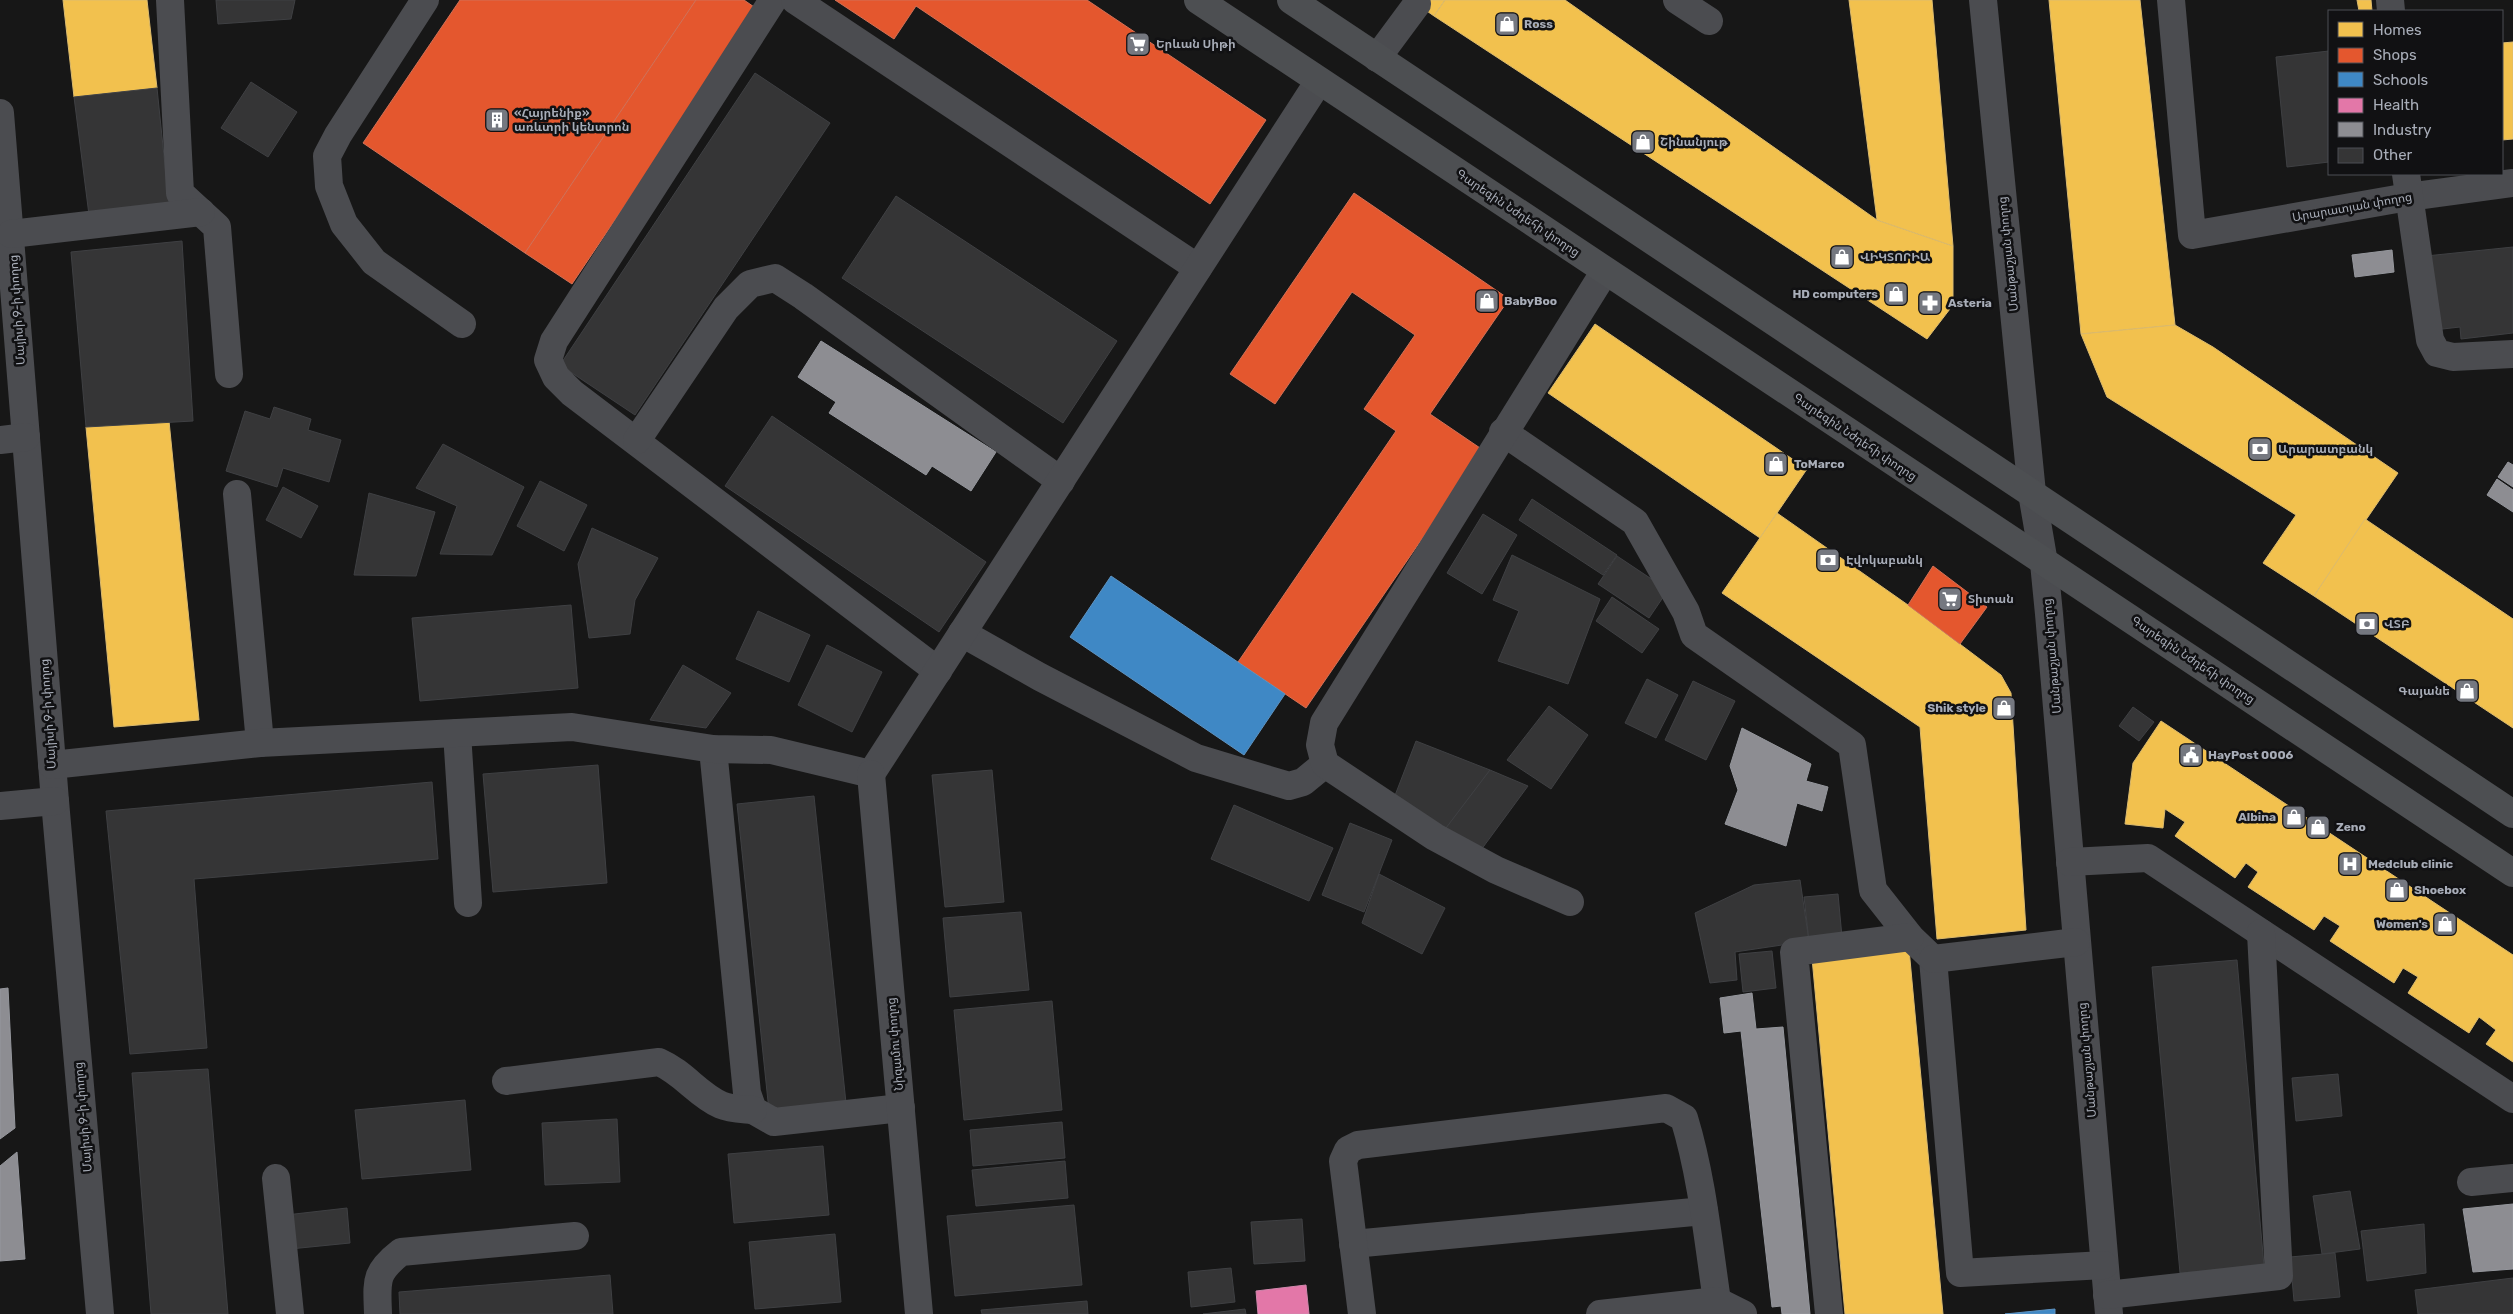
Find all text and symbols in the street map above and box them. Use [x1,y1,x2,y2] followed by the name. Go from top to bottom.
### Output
[2328,10,2503,175] legend
[1494,11,1520,37] shop icon: Ross
[1524,17,1553,31] place label: Ross
[2373,21,2422,39] text: Homes
[1125,31,1151,57] supermarket icon: Երևան Սիթի
[1156,37,1236,51] place label: Երևան Սիթի
[2373,46,2417,64] text: Shops
[2373,71,2429,89] text: Schools
[2373,96,2419,114] text: Health
[514,106,629,134] place label: «Հայրենիք» առևտրի կենտրոն
[484,107,510,133] building icon: «Հայրենիք» առևտրի կենտրոն
[2373,121,2432,139] text: Industry
[1630,129,1656,155] shop icon: Շինանյութ
[1660,135,1729,149] place label: Շինանյութ
[2373,146,2413,164] text: Other
[1454,166,1582,260] street label: Գարեգին Նժդեհի փողոց
[2291,190,2413,224] street label: Արարատյան փողոց
[1995,196,2021,312] street label: Մանթաշյան փողոց
[1829,244,1855,270] shop icon: ՎԻԿՏՈՐԻԱ
[1860,250,1931,264] place label: ՎԻԿՏՈՐԻԱ
[6,254,28,366] street label: Մայիսի 9-ի փողոց
[1883,281,1909,307] shop icon: HD computers
[1792,287,1878,301] place label: HD computers
[1474,288,1500,314] shop icon: BabyBoo
[1917,290,1943,316] pharmacy icon: Asteria
[1504,294,1557,308] place label: BabyBoo
[1948,296,1992,310] place label: Asteria
[1791,390,1919,484] street label: Գարեգին Նժդեհի փողոց
[2247,436,2273,462] bank icon: Արարատբանկ
[2278,442,2373,456] place label: Արարատբանկ
[1763,451,1789,477] shop icon: ToMarco
[1794,457,1845,471] place label: ToMarco
[1815,547,1841,573] bank icon: Էվոկաբանկ
[1846,553,1923,567] place label: Էվոկաբանկ
[1937,586,1963,612] supermarket icon: Տիտան
[1968,592,2014,606] place label: Տիտան
[2040,598,2064,714] street label: Մանթաշյան փողոց
[2354,611,2380,637] bank icon: ՎՏԲ
[2129,613,2257,707] street label: Գարեգին Նժդեհի փողոց
[2384,617,2410,631] place label: ՎՏԲ
[37,658,59,770] street label: Մայիսի 9-ի փողոց
[2454,678,2480,704] shop icon: Գայանե
[2398,684,2450,698] place label: Գայանե
[1991,695,2017,721] shop icon: Shik style
[1927,701,1986,715] place label: Shik style
[2178,742,2204,768] public building icon: HayPost 0006
[2208,748,2294,762] place label: HayPost 0006
[2281,804,2307,830] shop icon: Albina
[2238,810,2276,824] place label: Albina
[2305,814,2331,840] shop icon: Zeno
[2336,820,2366,834] place label: Zeno
[2337,851,2363,877] hospital icon: Medclub clinic
[2368,857,2453,871] place label: Medclub clinic
[2384,877,2410,903] shop icon: Shoebox
[2414,883,2466,897] place label: Shoebox
[2432,911,2458,937] shop icon: Women's
[2376,917,2428,931] place label: Women's
[884,997,906,1091] street label: Նիզամու փողոց
[2075,1002,2099,1118] street label: Մանթաշյան փողոց
[71,1061,95,1173] street label: Մայիսի 9-ի փողոց

